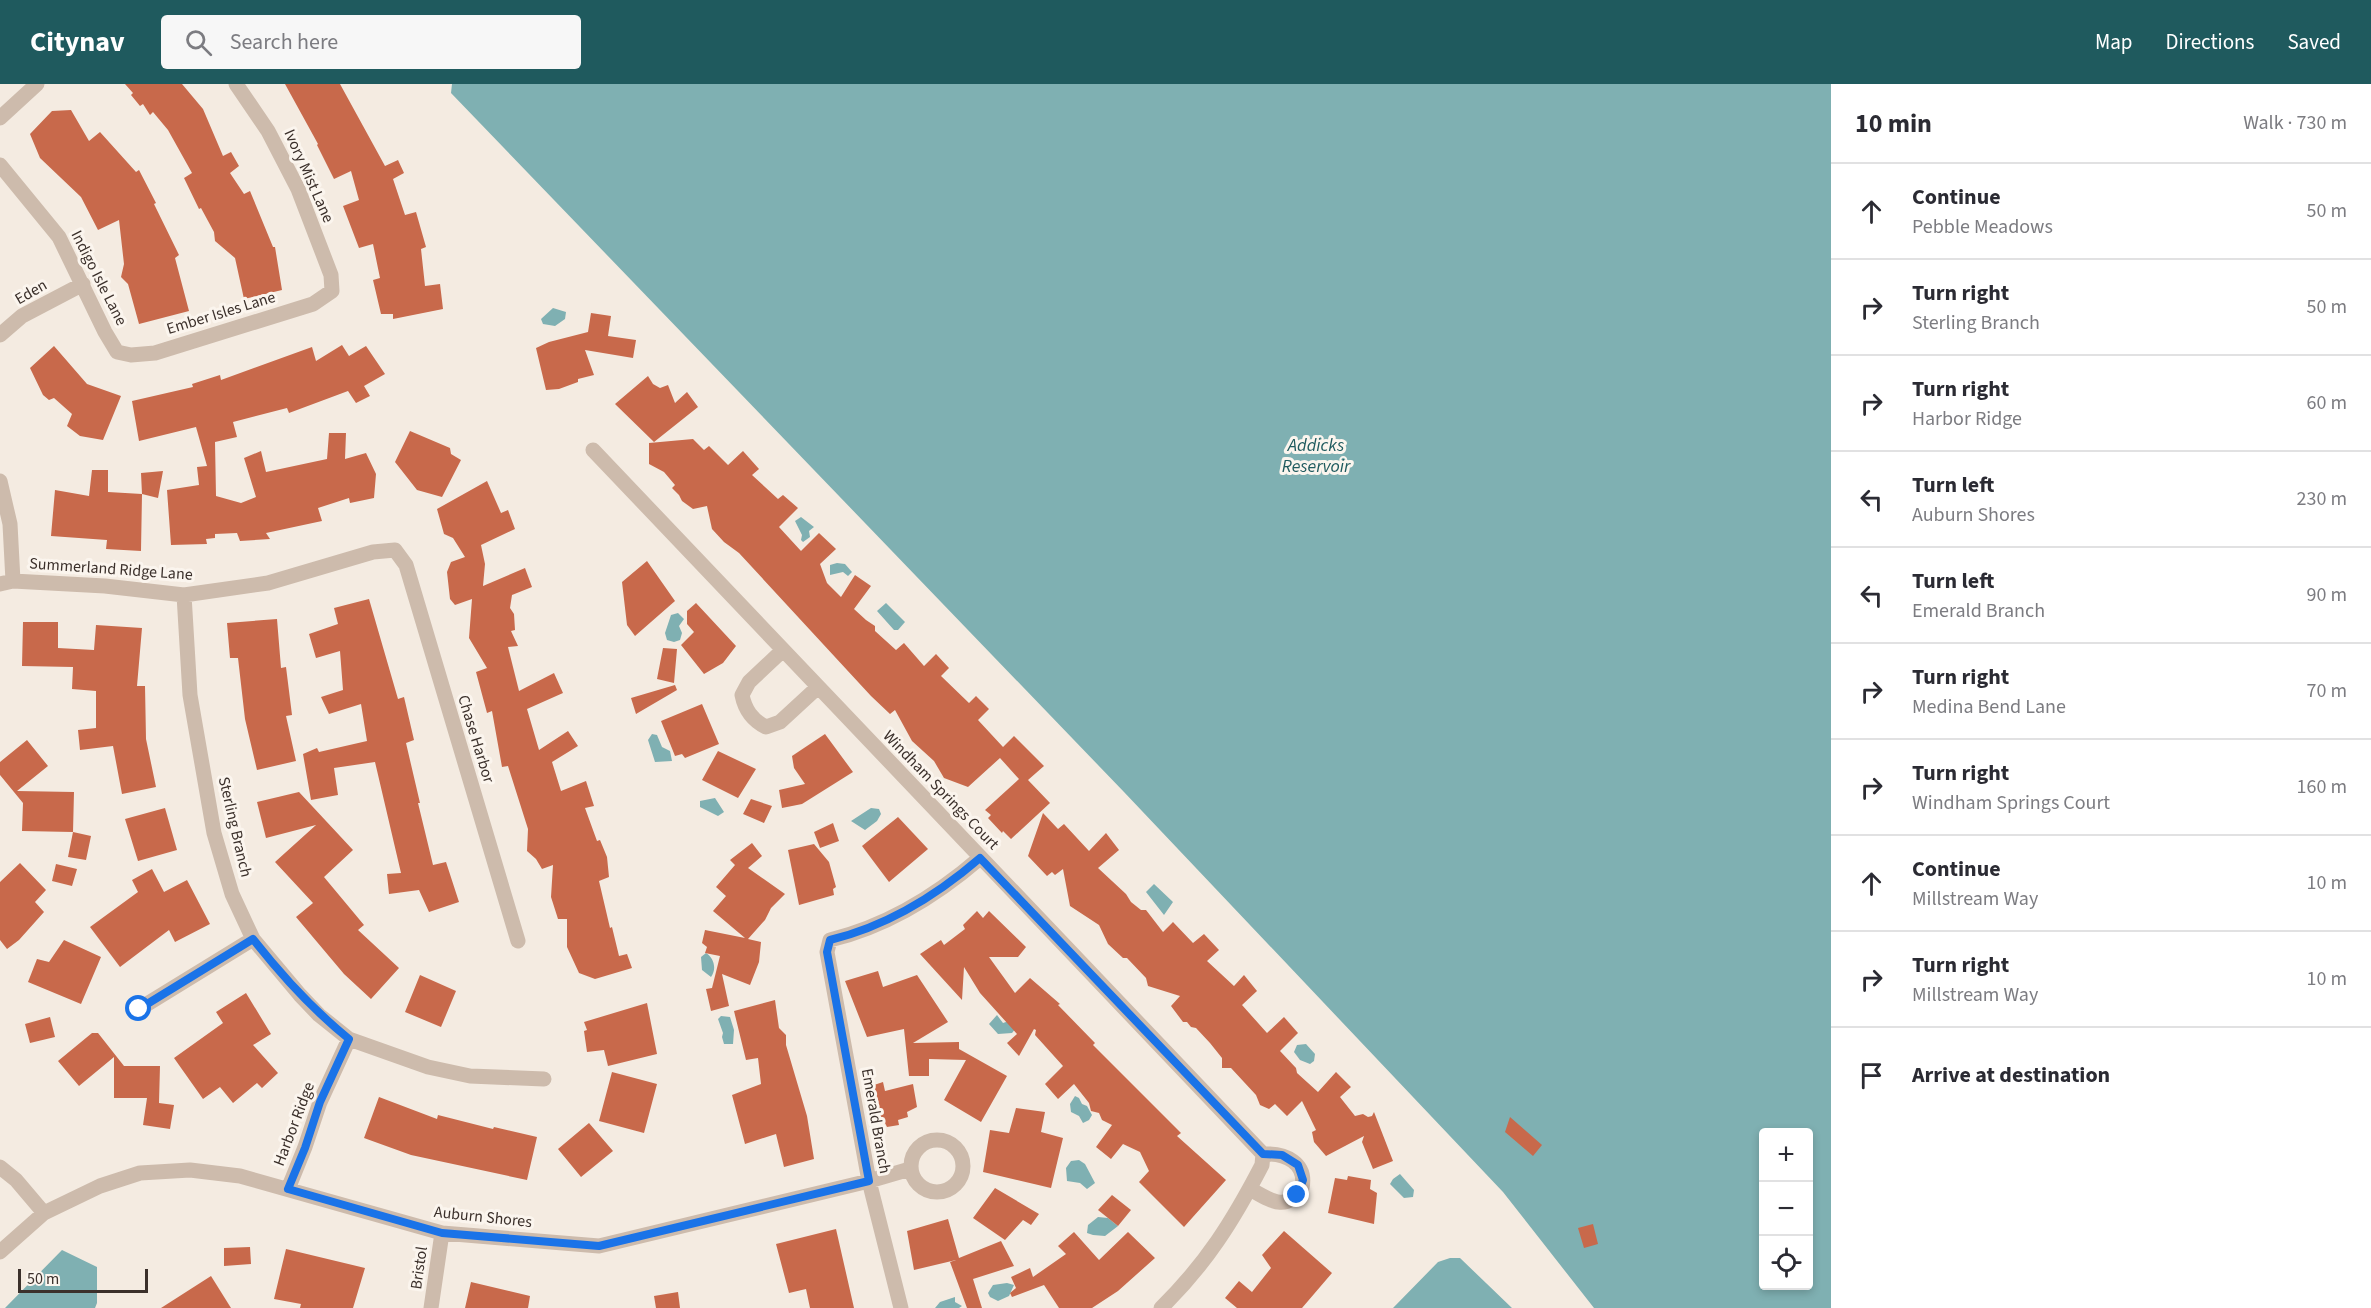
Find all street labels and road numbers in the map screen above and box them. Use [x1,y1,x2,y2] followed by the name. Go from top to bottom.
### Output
[279,126,339,226] street label: Ivory Mist Lane
[66,227,132,329] street label: Indigo Isle Lane
[11,274,51,310] street label: Eden
[164,286,278,340] street label: Ember Isles Lane
[29,552,193,586] street label: Summerland Ridge Lane
[452,692,500,786] street label: Chase Harbor
[878,725,1004,855] street label: Windham Springs Court
[213,775,257,879] street label: Sterling Branch
[856,1067,896,1175] street label: Emerald Branch
[268,1079,320,1169] street label: Harbor Ridge
[433,1201,533,1233] street label: Auburn Shores
[405,1245,433,1291] street label: Bristol

